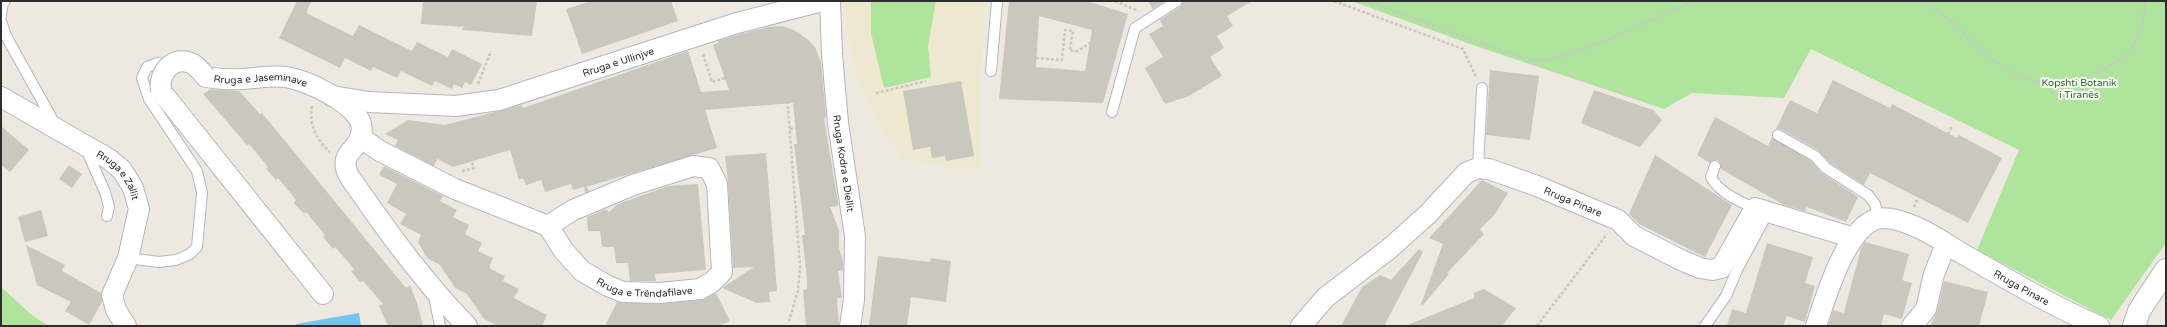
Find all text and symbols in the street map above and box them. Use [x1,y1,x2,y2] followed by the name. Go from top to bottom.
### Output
[581,45,656,80] street label: Rruga e Ullinjve
[213,71,309,90] street label: Rruga e Jaseminave
[2041,77,2117,101] park label: Kopshti Botanik i Tiranës
[830,114,856,213] street label: Rruga Kodra e Diellit
[94,148,141,202] street label: Rruga e Zallit
[1542,185,1604,220] street label: Rruga Pinare
[1991,268,2052,308] street label: Rruga Pinare
[594,276,693,300] street label: Rruga e Trëndafilave

